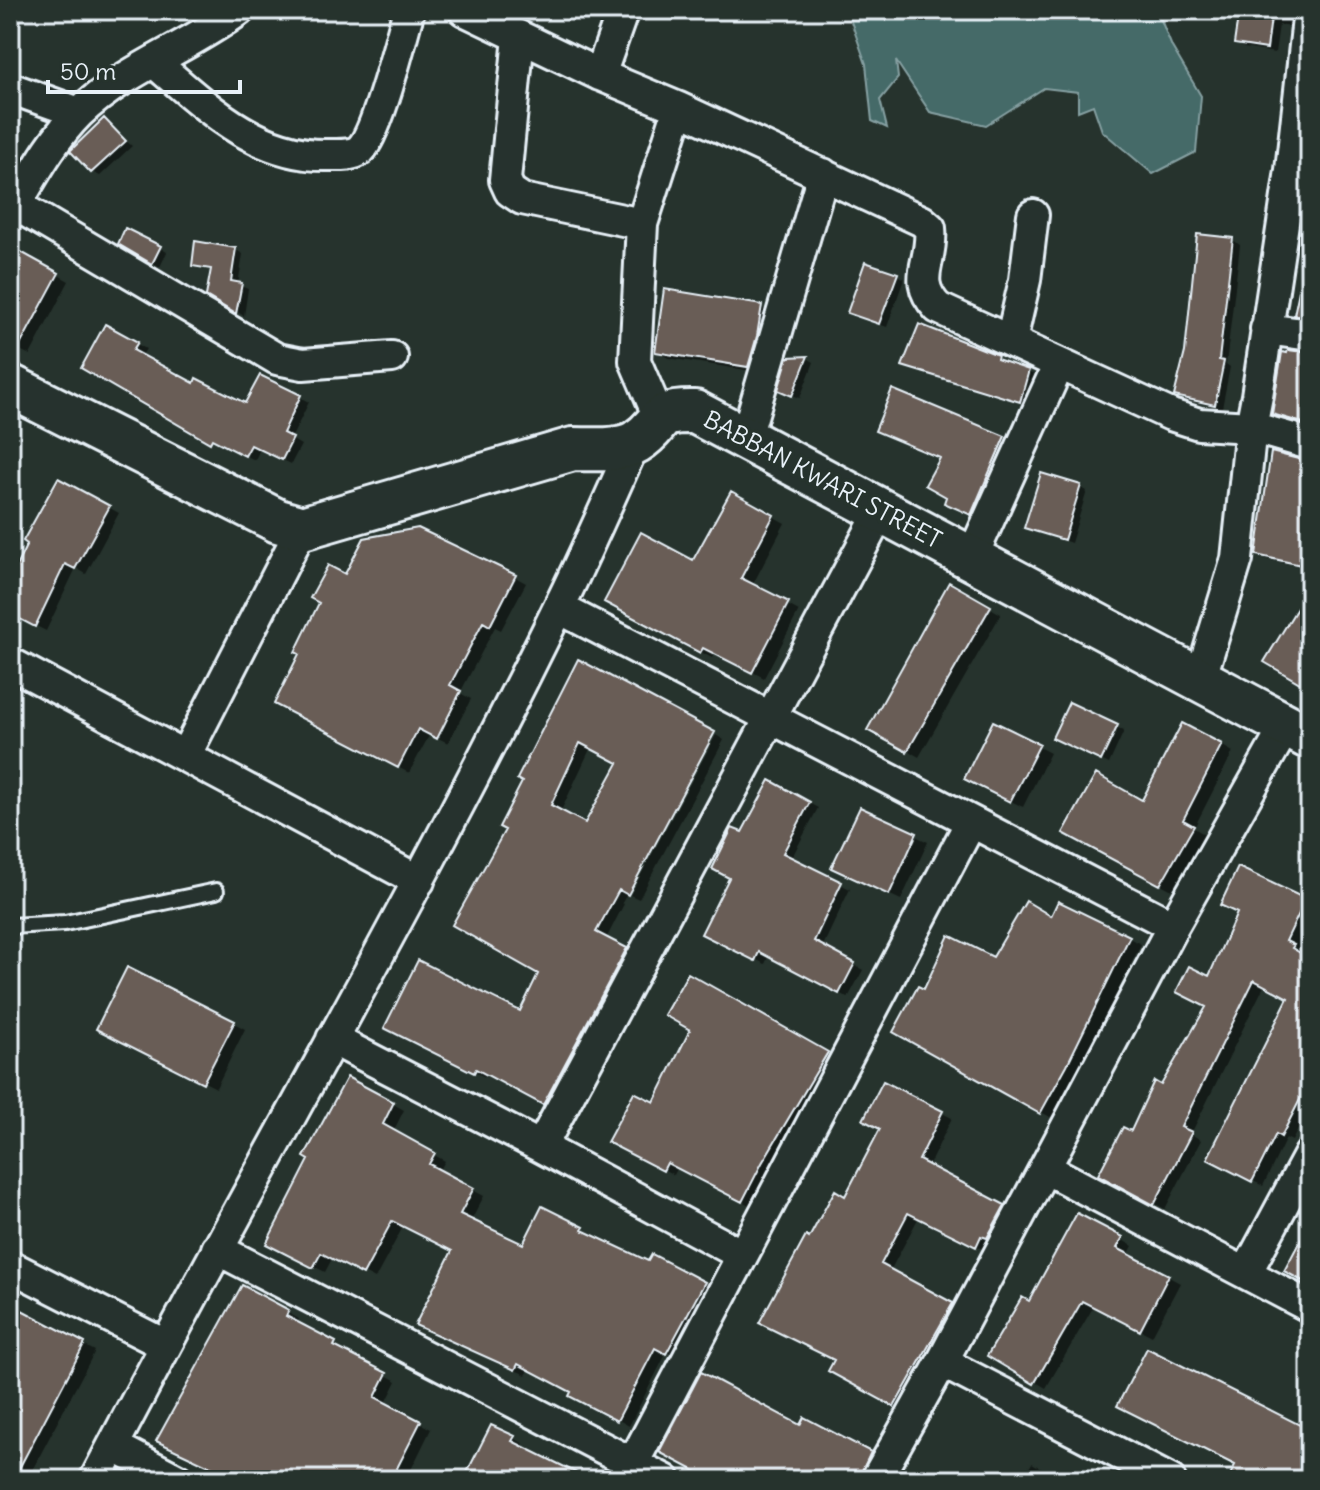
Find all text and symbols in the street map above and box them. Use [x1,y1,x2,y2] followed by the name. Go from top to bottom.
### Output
[48,44,240,94] scale bar
[60,56,116,86] text: 50 m
[699,404,947,554] street label: BABBAN KWARI STREET

